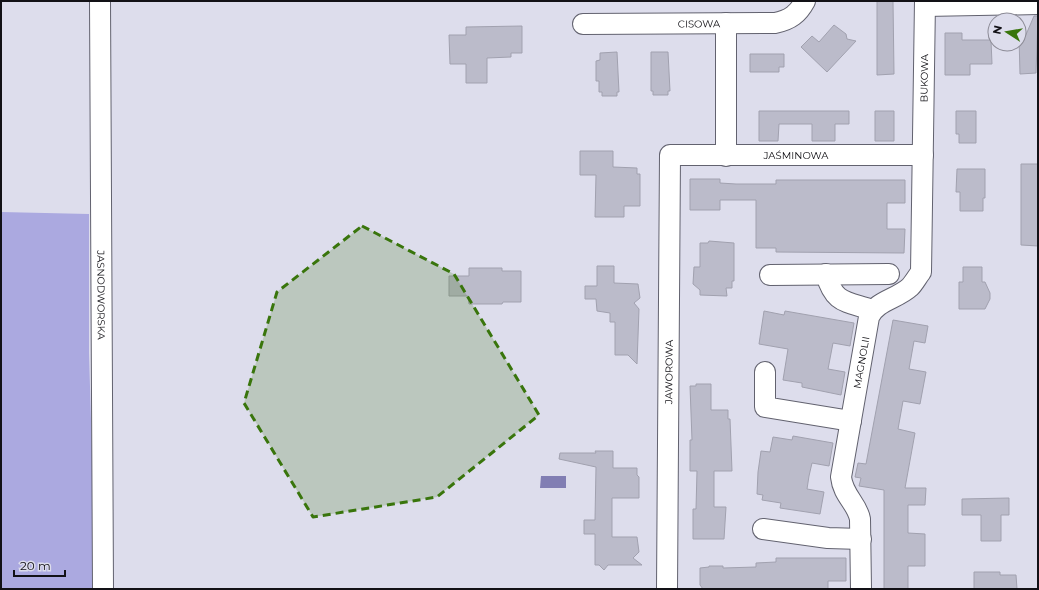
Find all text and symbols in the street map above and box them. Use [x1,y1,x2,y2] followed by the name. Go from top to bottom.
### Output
[987,12,1027,52] north arrow
[678,17,721,31] street label: CISOWA
[989,24,1005,36] text: N
[918,53,931,102] street label: BUKOWA
[762,149,829,162] street label: JAŚMINOWA
[94,249,108,341] street label: JASNODWORSKA
[851,335,873,390] street label: MAGNOLII
[662,339,676,405] street label: JAWOROWA
[14,552,65,578] scale bar
[20,558,51,573] text: 20 m

